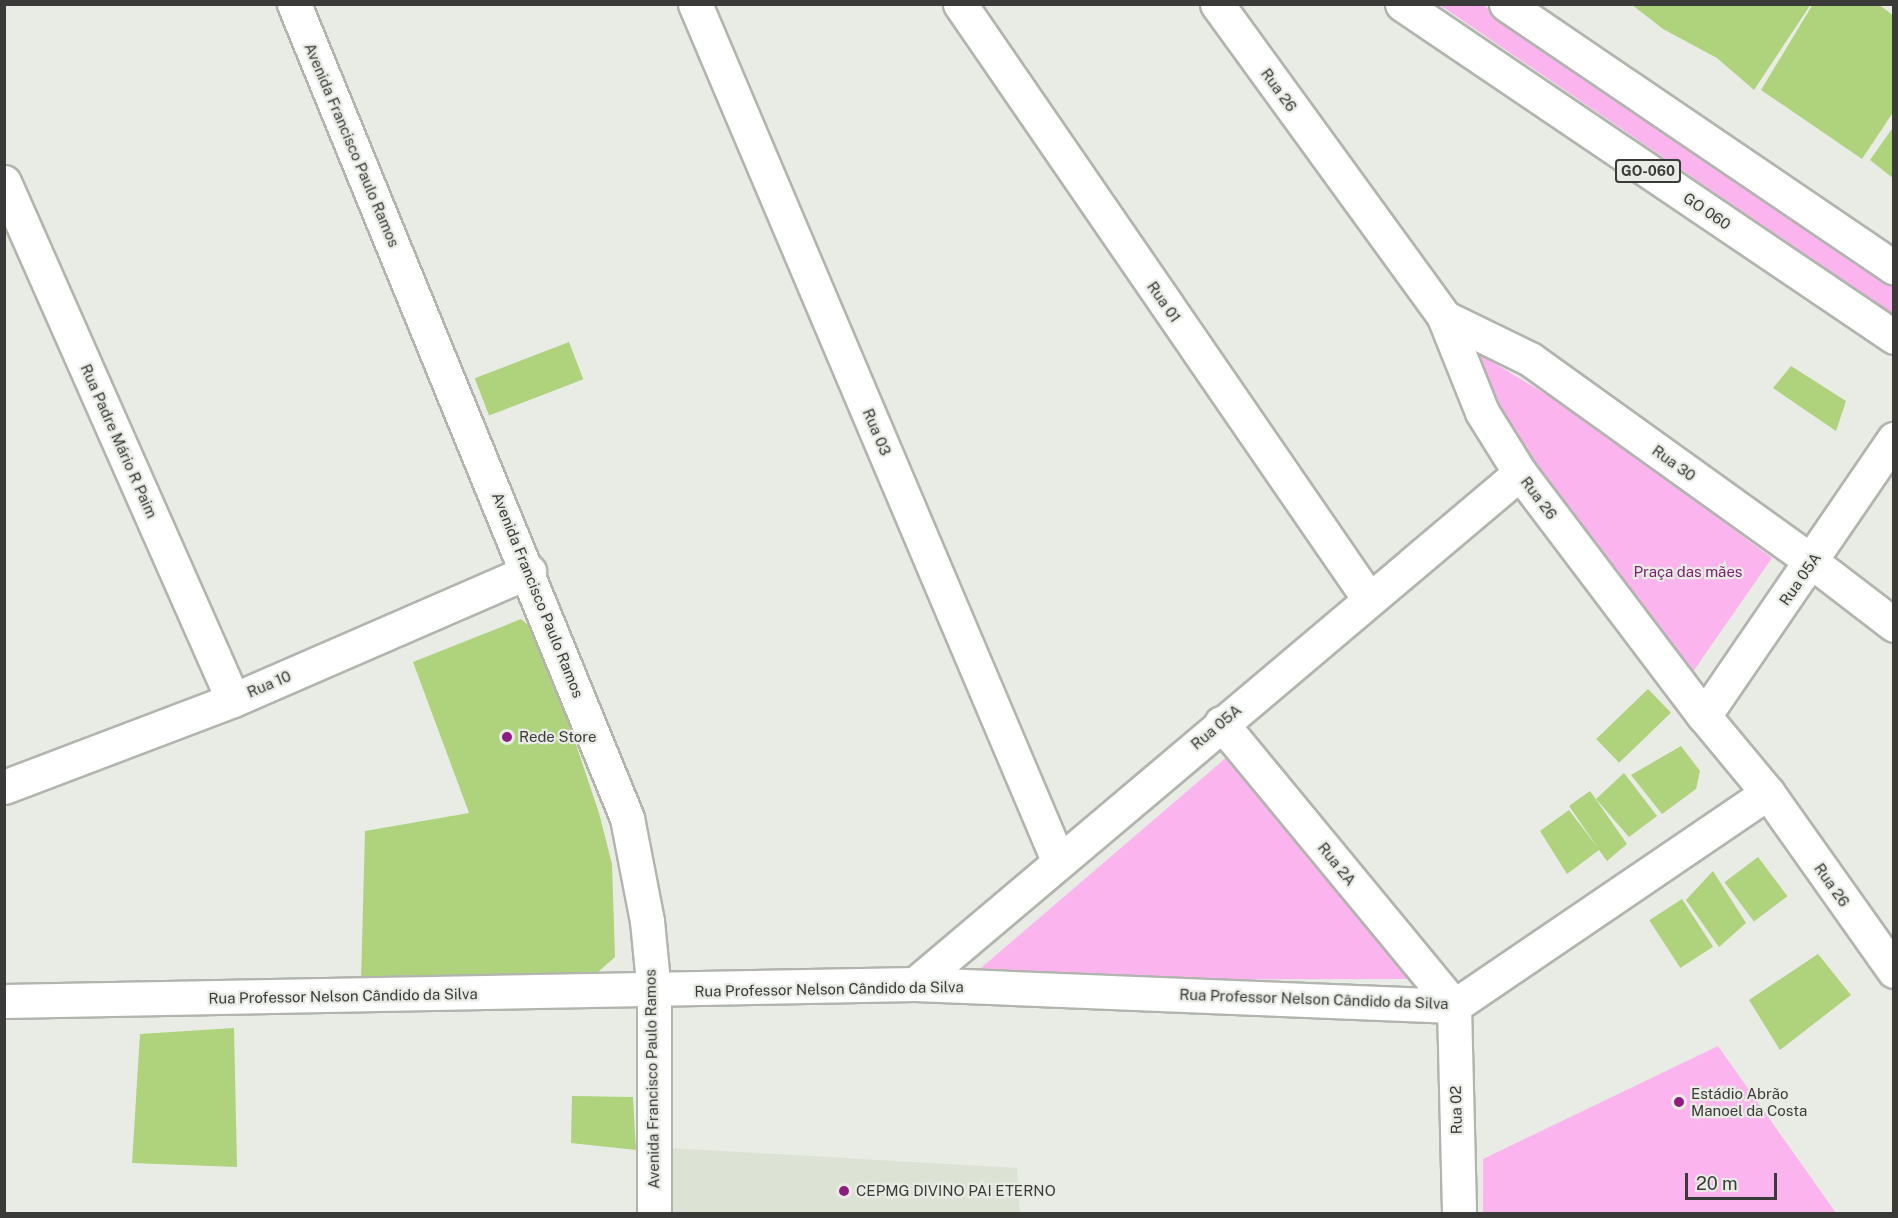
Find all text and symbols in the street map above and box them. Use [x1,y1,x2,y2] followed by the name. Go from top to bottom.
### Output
[301,40,403,250] street label: Avenida Francisco Paulo Ramos
[1257,65,1301,115] street label: Rua 26
[1615,160,1681,182] road number: GO-060
[1680,189,1734,233] street label: GO 060
[1143,278,1185,326] street label: Rua 01
[77,361,161,521] street label: Rua Padre Mário R Paim
[859,406,895,458] street label: Rua 03
[1649,441,1699,485] street label: Rua 30
[1517,473,1561,523] street label: Rua 26
[488,490,588,700] street label: Avenida Francisco Paulo Ramos
[1775,549,1825,609] street label: Rua 05A
[1633,563,1743,581] park label: Praça das mães
[244,667,294,701] street label: Rua 10
[1187,701,1245,753] street label: Rua 05A
[519,728,597,746] place label: Rede Store
[500,730,514,744] marker: Rede Store
[1314,839,1360,889] street label: Rua 2A
[1811,860,1853,910] street label: Rua 26
[641,969,663,1189] street label: Avenida Francisco Paulo Ramos
[694,978,964,1000] street label: Rua Professor Nelson Cândido da Silva
[208,985,478,1007] street label: Rua Professor Nelson Cândido da Silva
[1179,985,1449,1013] street label: Rua Professor Nelson Cândido da Silva
[1691,1084,1807,1119] place label: Estádio Abrão Manoel da Costa
[1447,1085,1465,1135] street label: Rua 02
[1672,1095,1686,1109] marker: Estádio Abrão Manoel da Costa
[1688,1161,1780,1199] scale bar
[1696,1173,1738,1194] text: 20 m
[856,1182,1056,1200] place label: CEPMG DIVINO PAI ETERNO
[837,1184,851,1198] marker: CEPMG DIVINO PAI ETERNO

